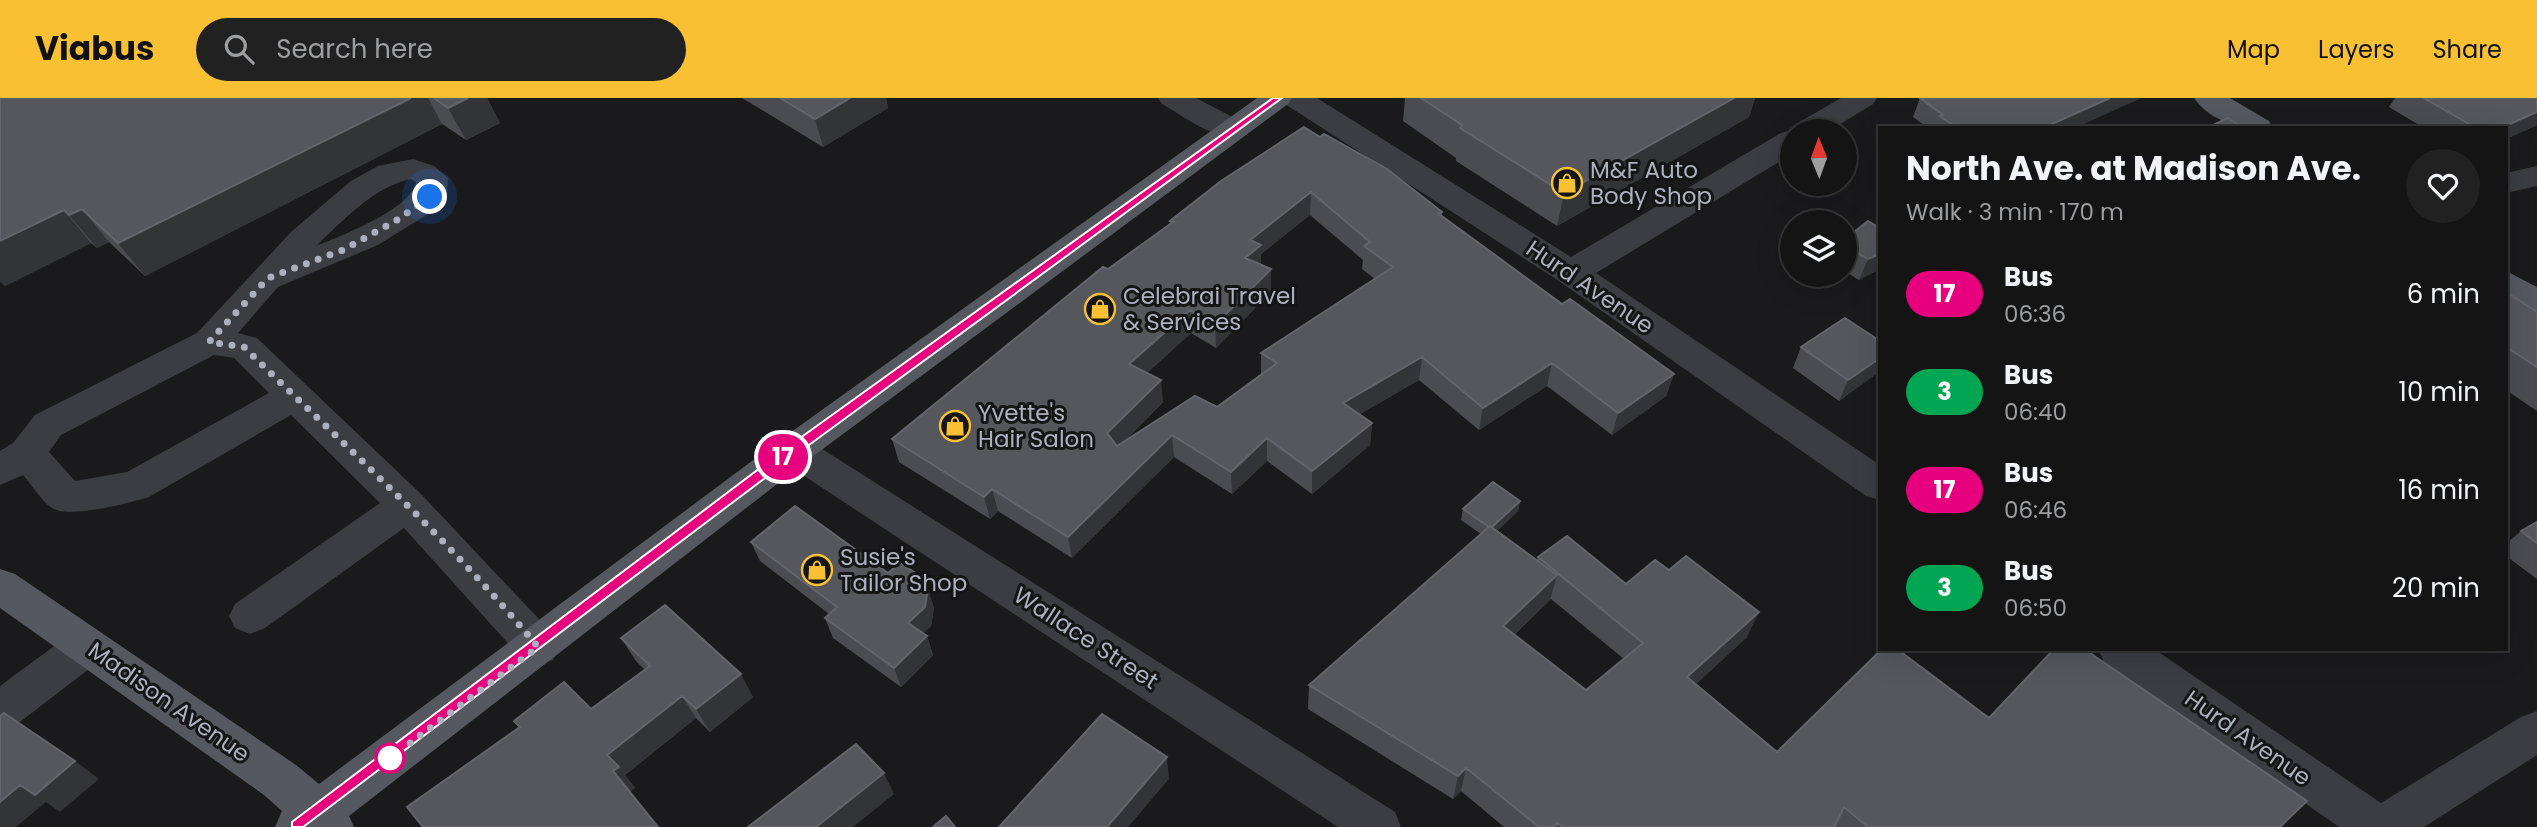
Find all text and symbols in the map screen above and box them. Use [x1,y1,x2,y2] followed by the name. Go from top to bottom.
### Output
[196,18,686,81] search box
[35,25,154,72] text: Viabus
[220,30,258,68] icon: search
[276,31,433,67] text: Search here
[2227,33,2280,66] text: Map
[2318,33,2394,66] text: Layers
[2432,33,2502,66] text: Share
[1780,119,1857,196] north arrow
[1780,119,1857,287] map controls
[1906,145,2361,192] text: North Ave. at Madison Ave.
[2406,149,2480,223] button: heart
[1590,154,1712,212] place label: M&F Auto Body Shop
[1550,166,1584,200] shop icon: M&F Auto Body Shop
[412,179,447,214] your location
[1906,196,2124,228] text: Walk · 3 min · 170 m
[1780,210,1857,287] button: layers
[1520,233,1660,341] street label: Hurd Avenue
[2004,259,2053,295] text: Bus
[2407,276,2480,312] text: 6 min
[1934,277,1955,310] text: 17
[1123,280,1296,338] place label: Celebrai Travel & Services
[1083,292,1117,326] shop icon: Celebrai Travel & Services
[2004,298,2066,330] text: 06:36
[2004,357,2053,393] text: Bus
[2399,374,2480,410] text: 10 min
[1937,375,1952,408] text: 3
[2004,396,2067,428] text: 06:40
[978,397,1094,455] place label: Yvette's Hair Salon
[938,409,972,443] shop icon: Yvette's Hair Salon
[752,434,814,480] line badge: 17
[772,440,794,473] text: 17
[2004,455,2053,491] text: Bus
[2398,472,2480,508] text: 16 min
[1934,473,1955,506] text: 17
[2004,494,2067,526] text: 06:46
[840,541,967,599] place label: Susie's Tailor Shop
[800,553,834,587] shop icon: Susie's Tailor Shop
[2004,553,2053,589] text: Bus
[2392,570,2480,606] text: 20 min
[1937,571,1952,604] text: 3
[1007,579,1165,697] street label: Wallace Street
[2004,592,2067,624] text: 06:50
[82,634,256,770] street label: Madison Avenue
[2178,683,2318,793] street label: Hurd Avenue
[375,743,405,773] unlabelled marker

